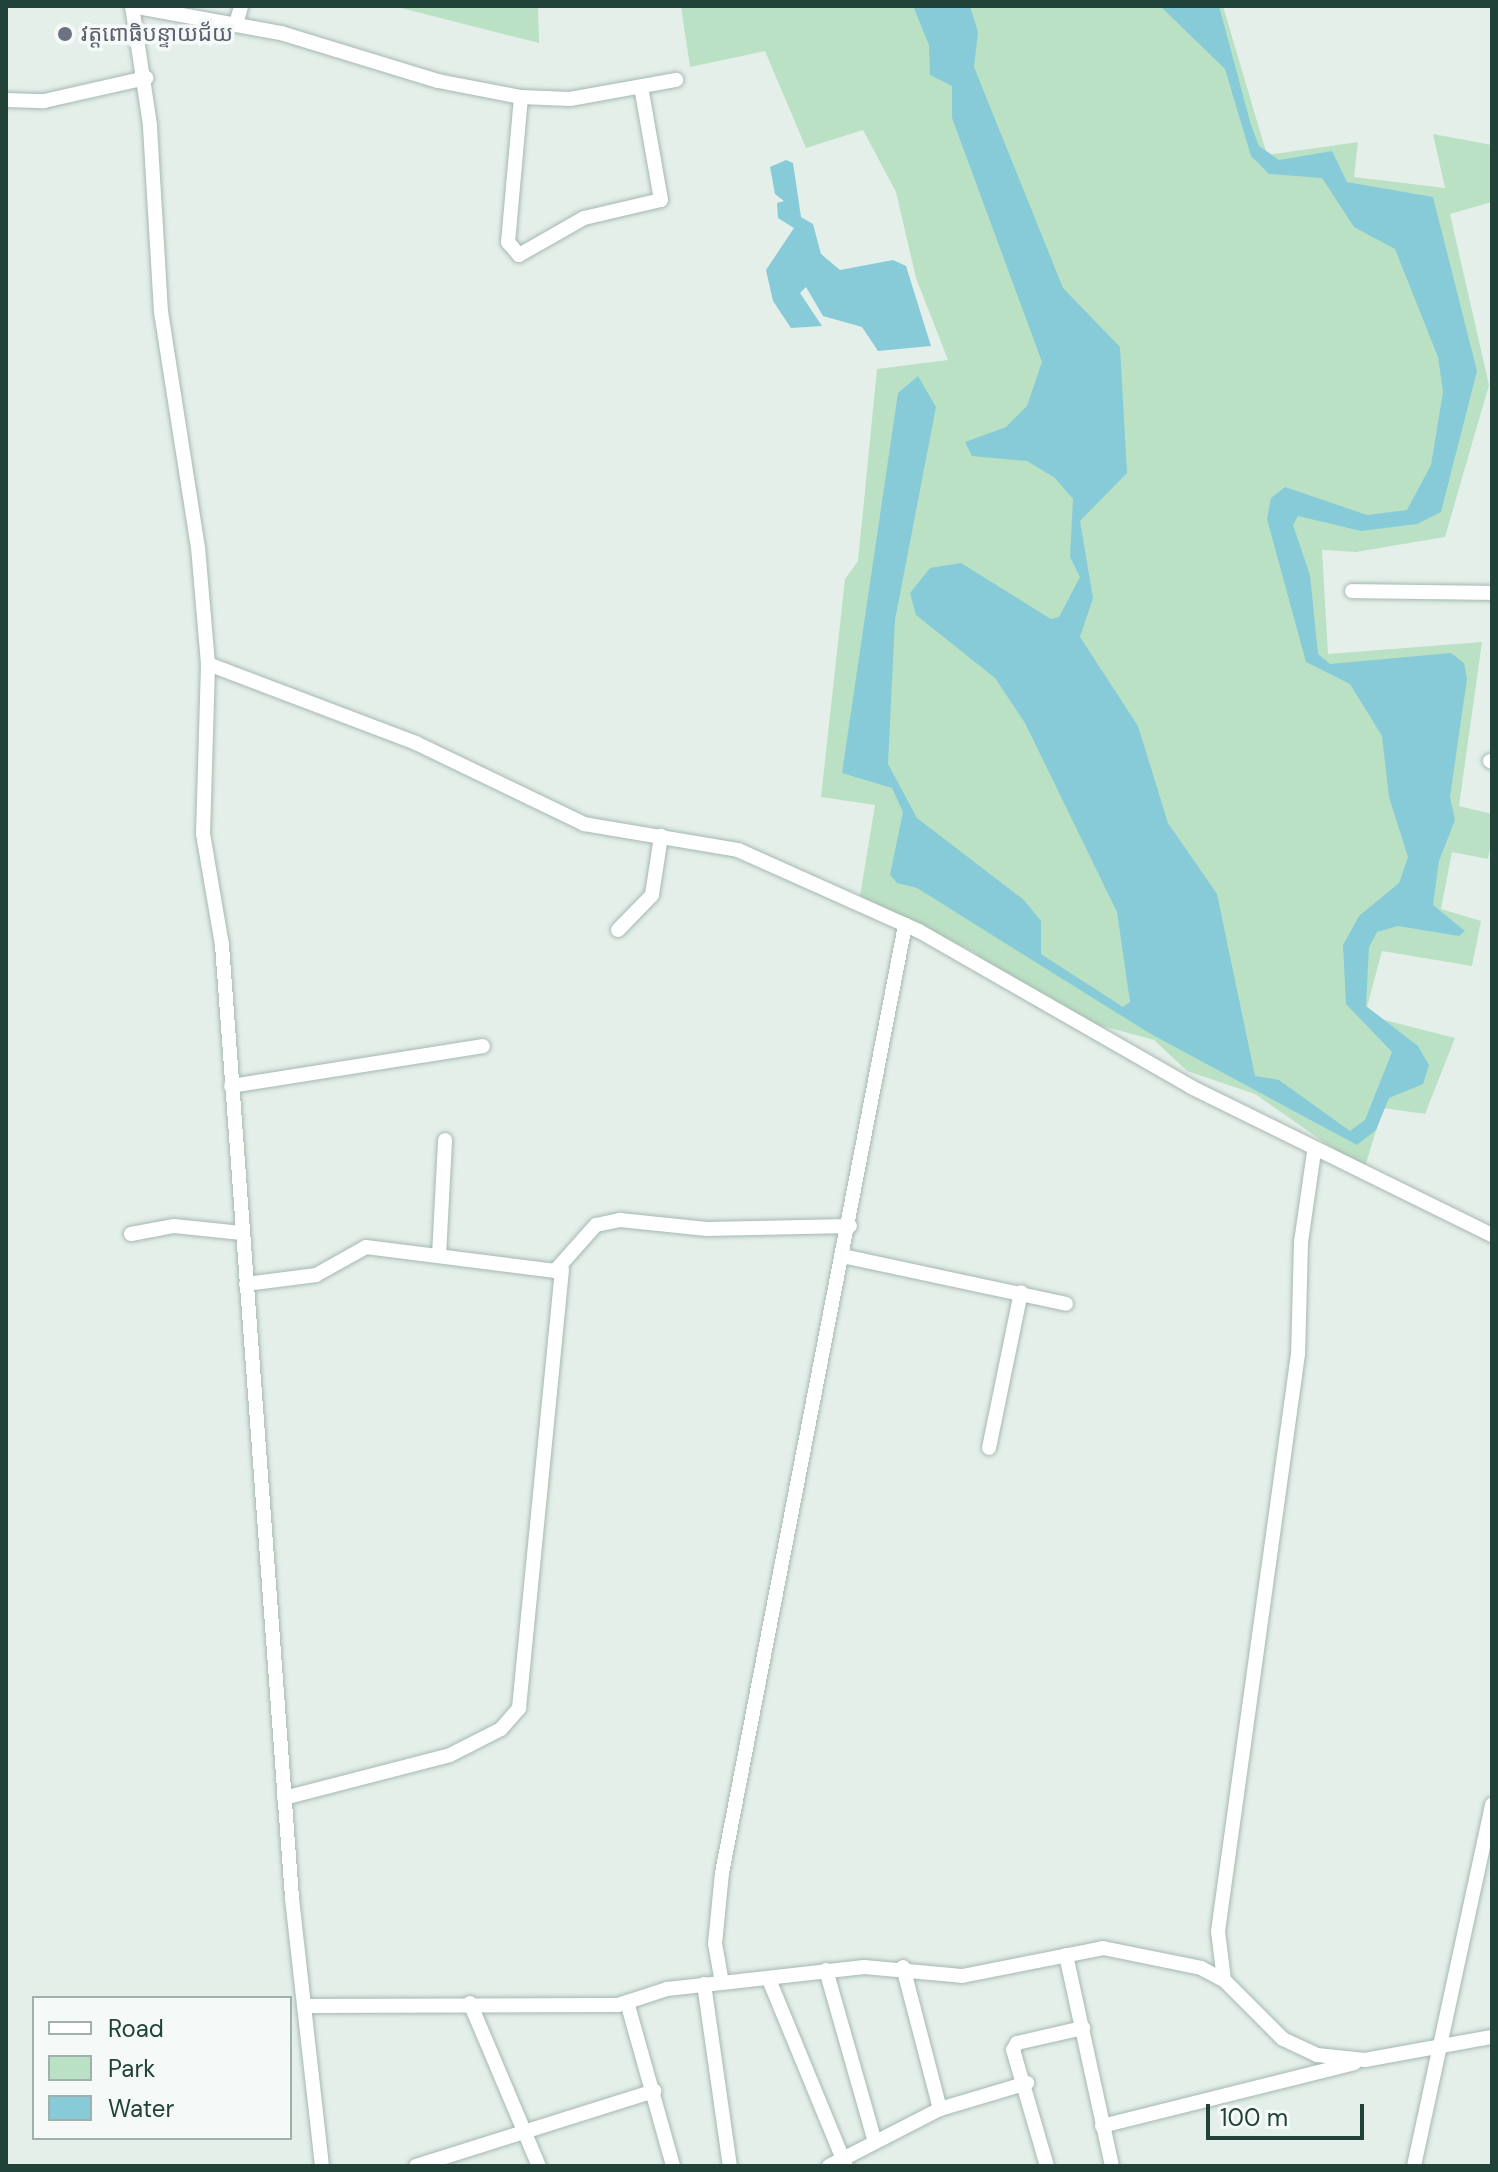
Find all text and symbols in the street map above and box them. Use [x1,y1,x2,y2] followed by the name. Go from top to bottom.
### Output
[81,21,233,47] place label: វត្តពោធិបន្ទាយជ័យ
[56,25,74,43] marker: វត្តពោធិបន្ទាយជ័យ
[32,1996,292,2140] legend
[108,2013,164,2044] text: Road
[108,2053,155,2084] text: Park
[1210,2088,1368,2138] scale bar
[108,2093,174,2124] text: Water
[1220,2102,1288,2133] text: 100 m

